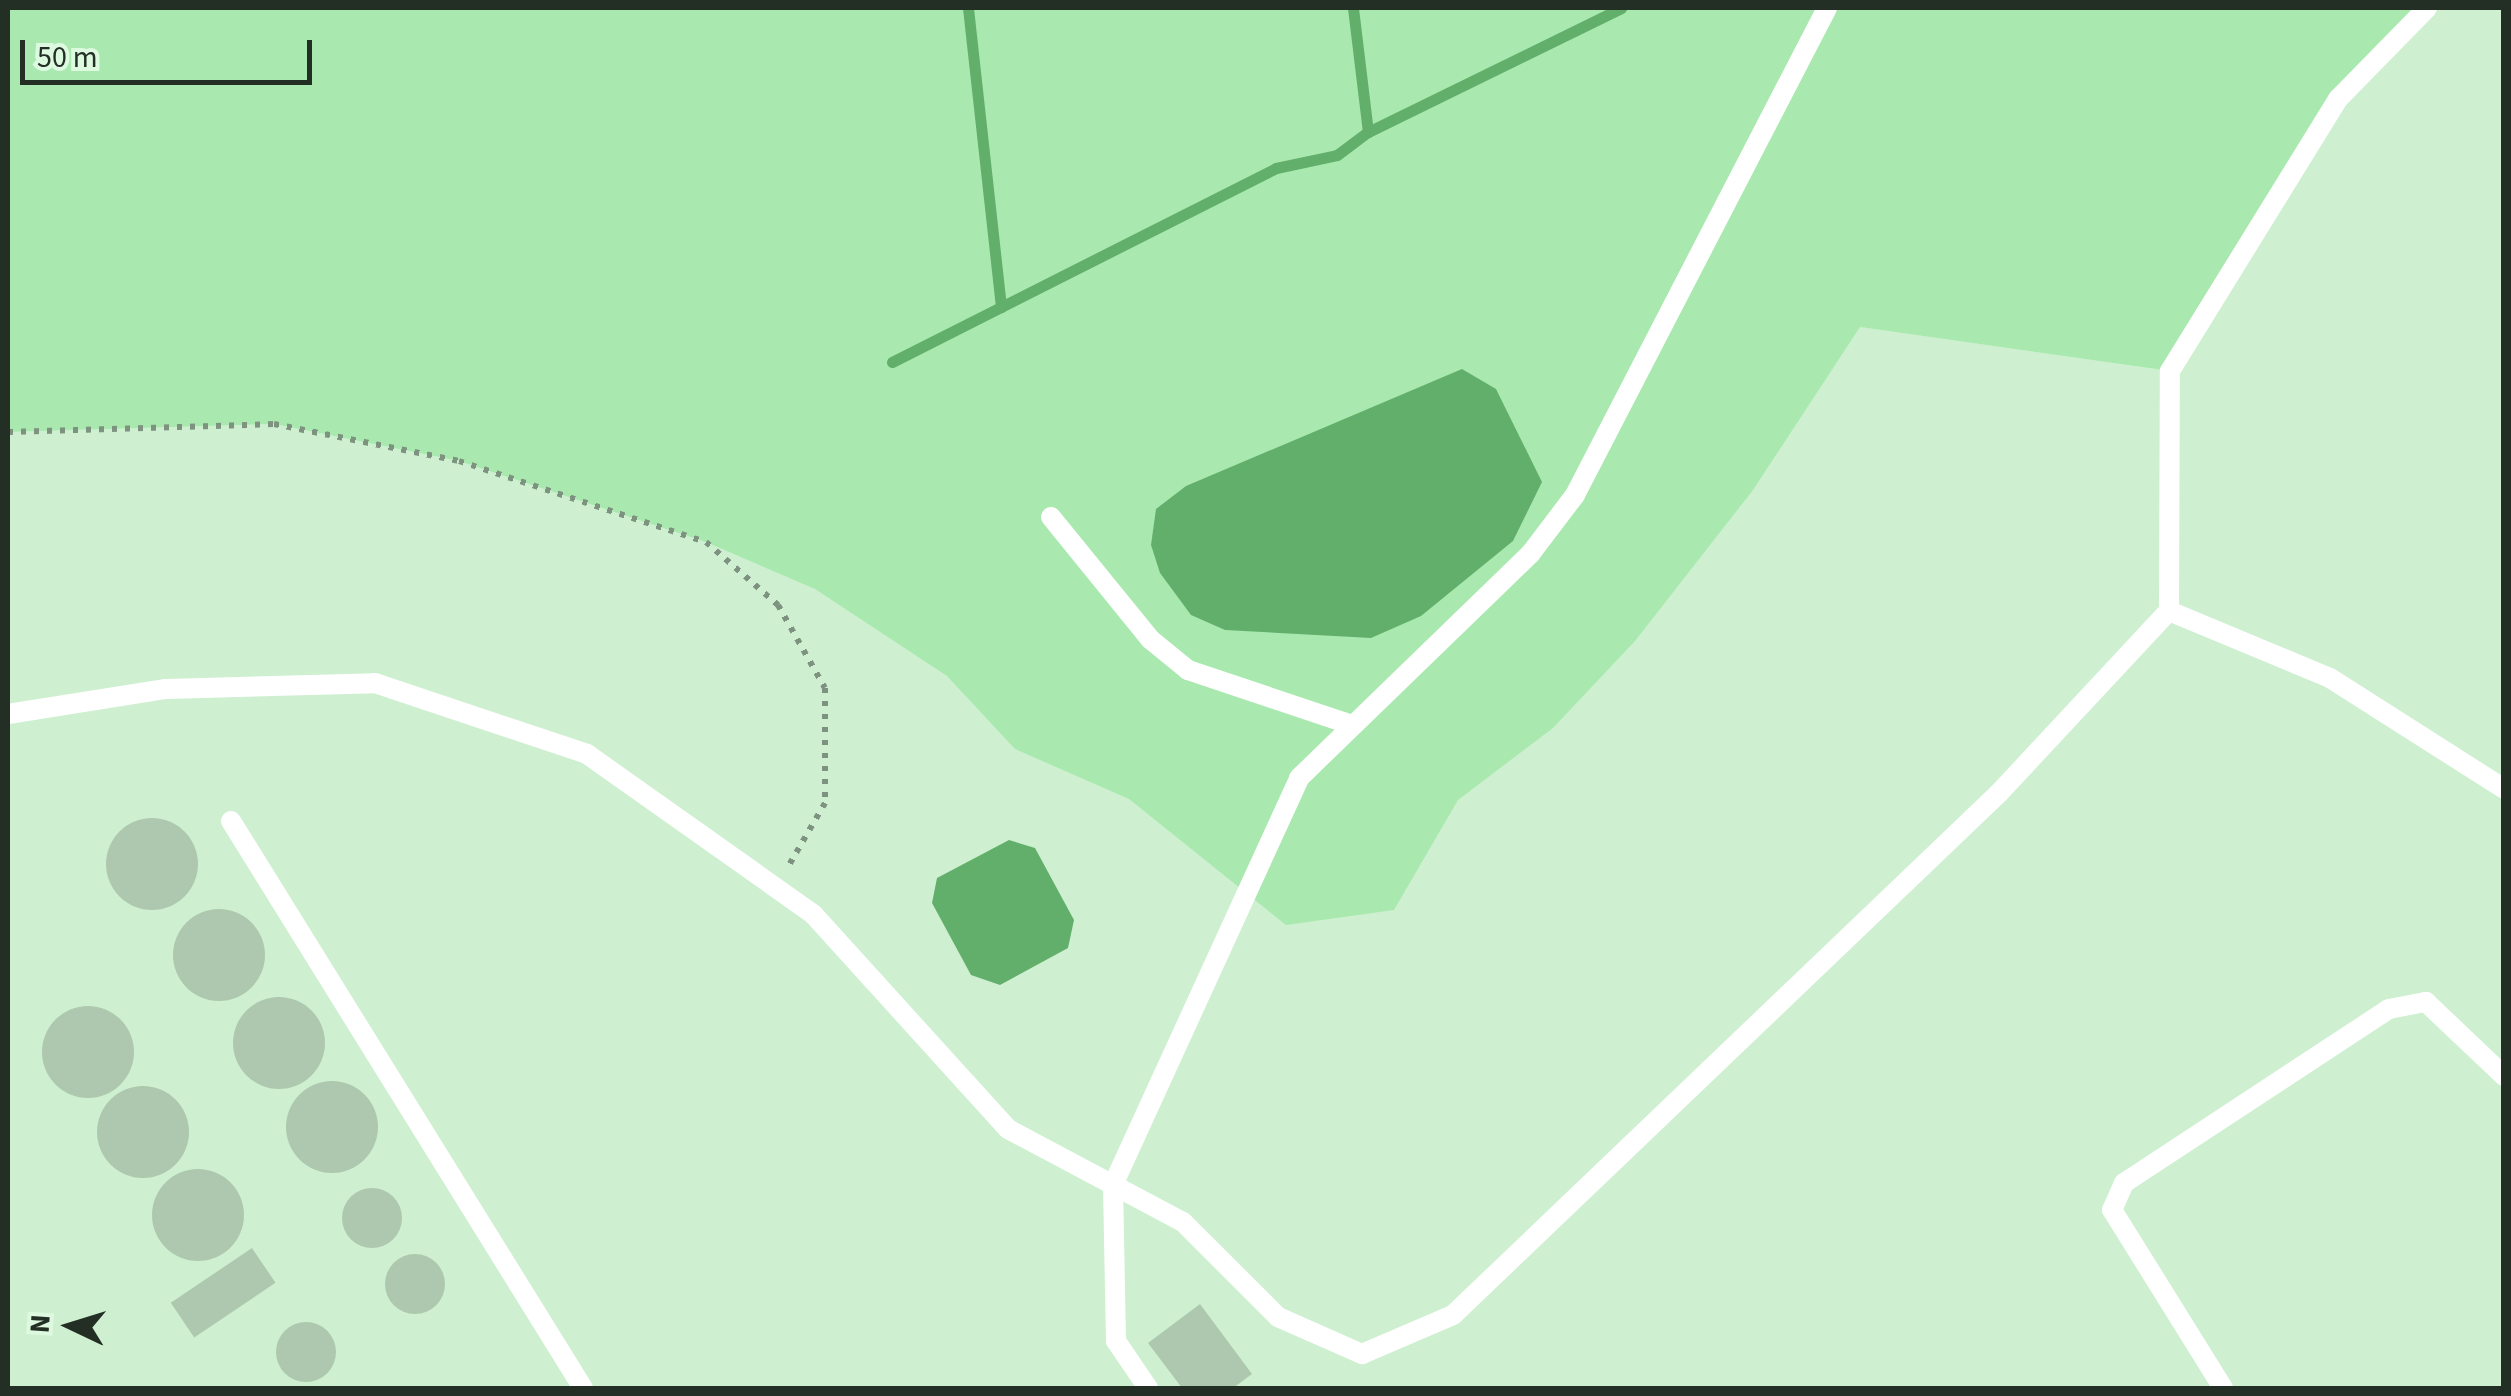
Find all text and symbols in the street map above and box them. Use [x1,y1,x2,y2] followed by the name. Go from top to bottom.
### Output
[25,20,318,82] scale bar
[37,36,98,79] text: 50 m
[20,1276,120,1376] north arrow
[19,1313,61,1335] text: N

